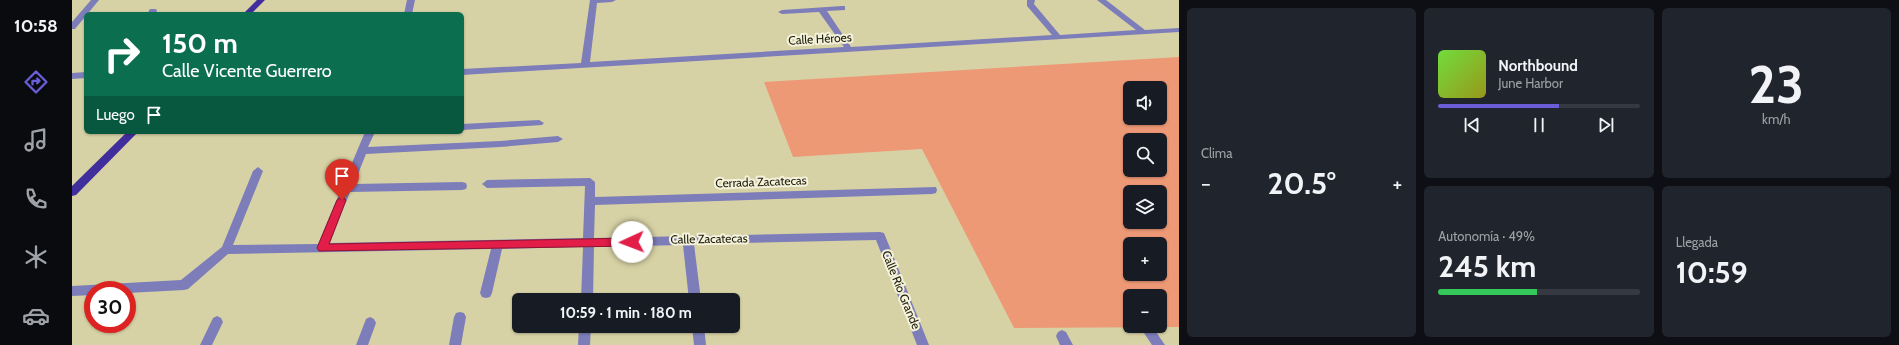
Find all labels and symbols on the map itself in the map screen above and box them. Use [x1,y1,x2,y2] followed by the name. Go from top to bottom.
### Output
[788,29,852,48] street label: Calle Héroes
[325,159,359,200] pin
[715,172,807,191] street label: Cerrada Zacatecas
[611,221,653,263] position arrow
[670,230,748,247] street label: Calle Zacatecas
[879,248,924,331] street label: Calle Río Grande
[84,281,136,333] speed limit sign: 30

